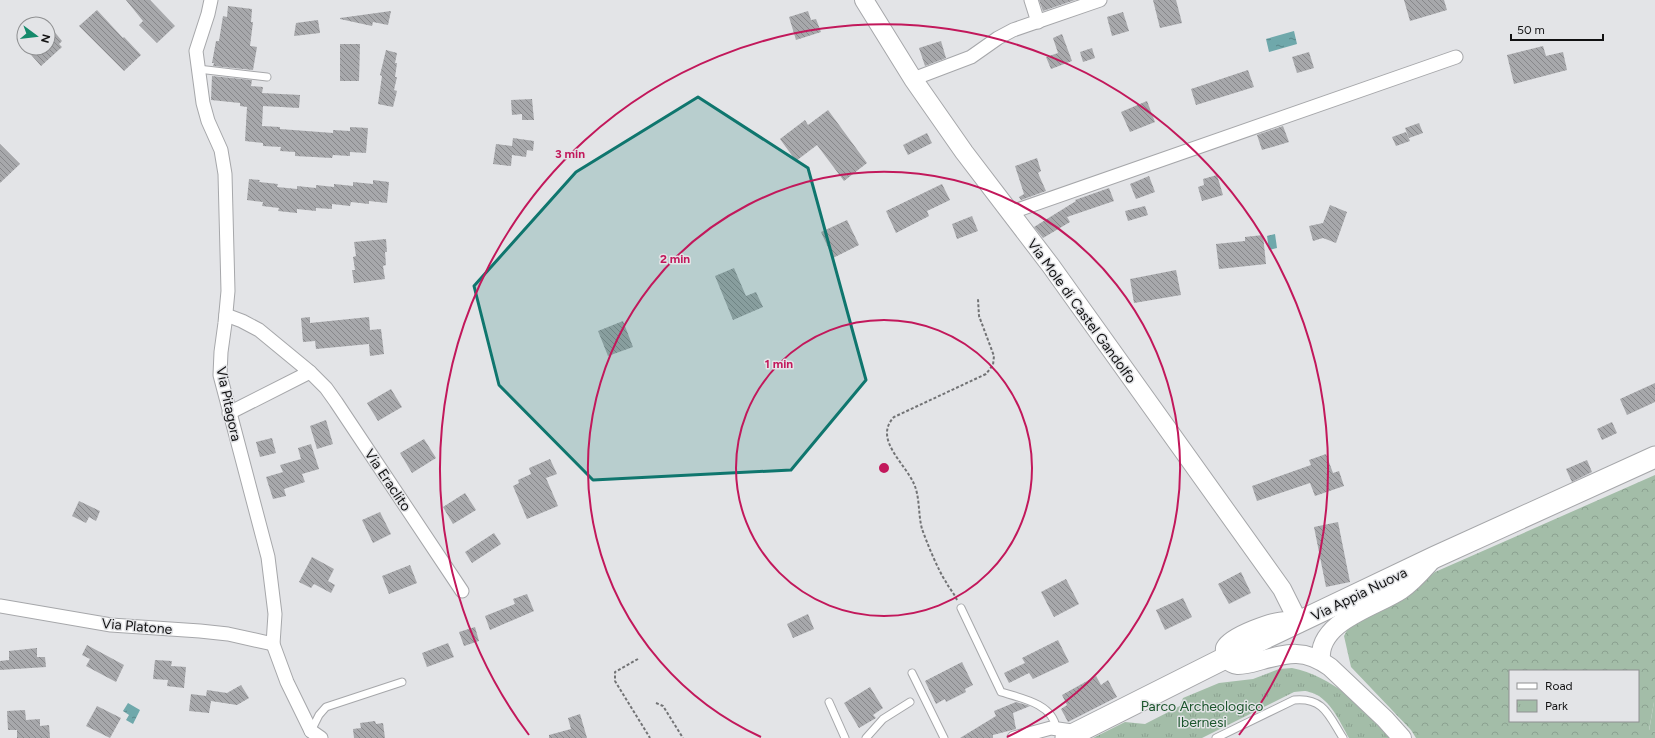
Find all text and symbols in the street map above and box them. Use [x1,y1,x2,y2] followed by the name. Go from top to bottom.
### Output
[16,16,56,56] north arrow
[1511,16,1603,42] scale bar
[1517,23,1545,37] text: 50 m
[38,33,53,44] text: N
[555,147,585,161] text: 3 min
[1024,236,1140,387] street label: Via Mole di Castel Gandolfo
[660,252,690,266] text: 2 min
[765,357,793,371] text: 1 min
[212,365,245,443] street label: Via Pitagora
[361,446,414,514] street label: Via Eraclito
[877,461,891,475] centre of rings
[1309,564,1410,625] street label: Via Appia Nuova
[101,615,173,638] street label: Via Platone
[1509,670,1639,722] legend
[1545,679,1573,693] text: Road
[1141,698,1263,731] park label: Parco Archeologico Ibernesi
[1545,699,1568,713] text: Park

